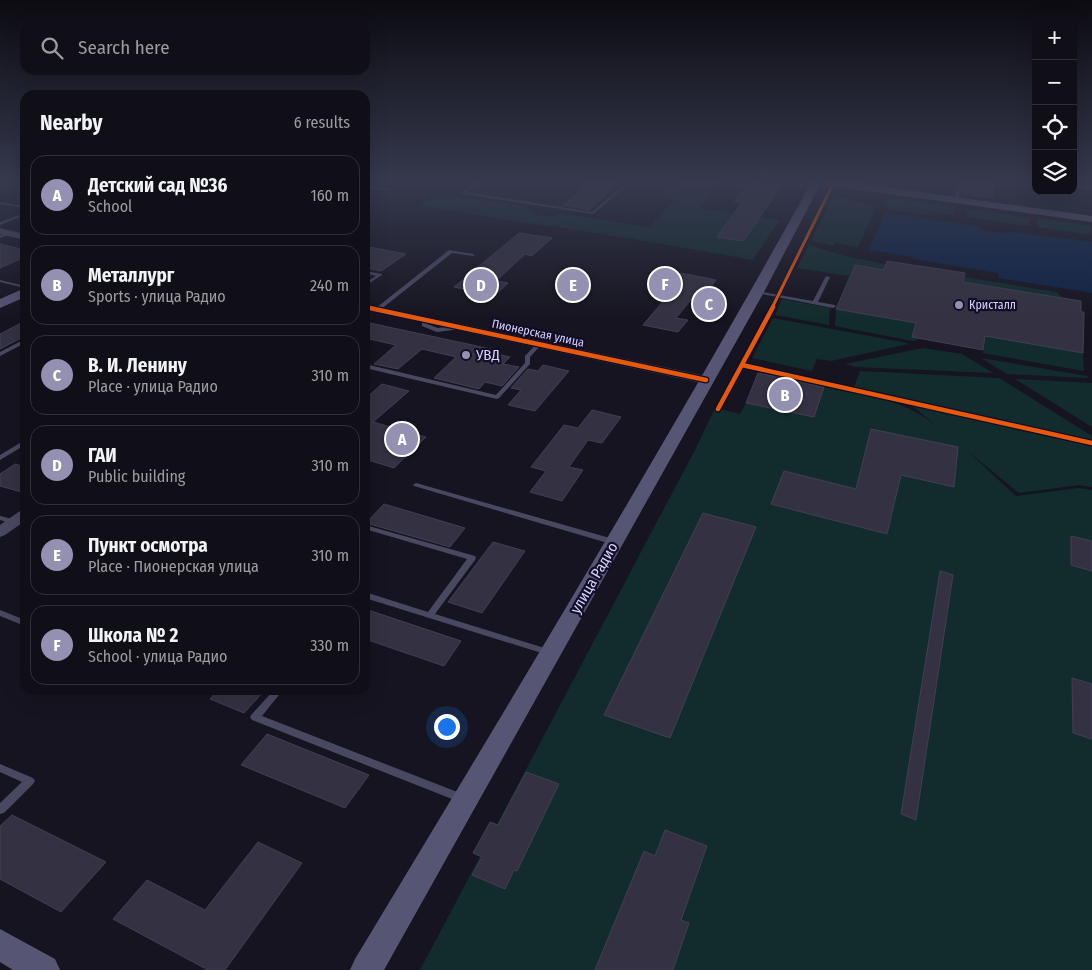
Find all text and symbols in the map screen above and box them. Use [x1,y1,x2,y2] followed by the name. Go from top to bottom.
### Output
[1032,15,1077,195] map controls
[1032,15,1077,60] button: +
[20,20,370,75] search box
[38,34,66,62] icon: search
[78,36,170,59] text: Search here
[1032,60,1077,105] button: −
[1032,105,1077,150] button: locate
[40,110,102,136] text: Nearby
[294,113,350,132] text: 6 results
[1032,150,1077,195] button: layers
[88,174,228,197] text: Детский сад №36
[53,186,61,205] text: A
[310,186,349,205] text: 160 m
[88,197,132,216] text: School
[88,264,174,287] text: Металлург
[649,265,681,303] pin: F
[465,266,497,304] pin: D
[557,266,589,304] pin: E
[53,276,61,295] text: B
[310,276,349,295] text: 240 m
[693,285,725,323] pin: C
[88,287,226,306] text: Sports · улица Радио
[969,298,1016,312] place label: Кристалл
[953,299,965,311] marker: Кристалл
[491,316,586,350] street label: Пионерская улица
[475,346,500,364] place label: УВД
[460,349,472,361] marker: УВД
[88,354,187,377] text: В. И. Ленину
[53,366,61,385] text: C
[312,366,349,385] text: 310 m
[769,376,801,414] pin: B
[88,377,218,396] text: Place · улица Радио
[386,420,418,458] pin: A
[88,444,117,467] text: ГАИ
[52,456,62,475] text: D
[312,456,349,475] text: 310 m
[88,467,185,486] text: Public building
[88,534,208,557] text: Пункт осмотра
[566,539,622,617] street label: улица Радио
[53,546,61,565] text: E
[312,546,349,565] text: 310 m
[88,557,259,576] text: Place · Пионерская улица
[88,624,178,647] text: Школа № 2
[53,636,61,655] text: F
[310,636,349,655] text: 330 m
[88,647,227,666] text: School · улица Радио
[434,714,460,740] your location

